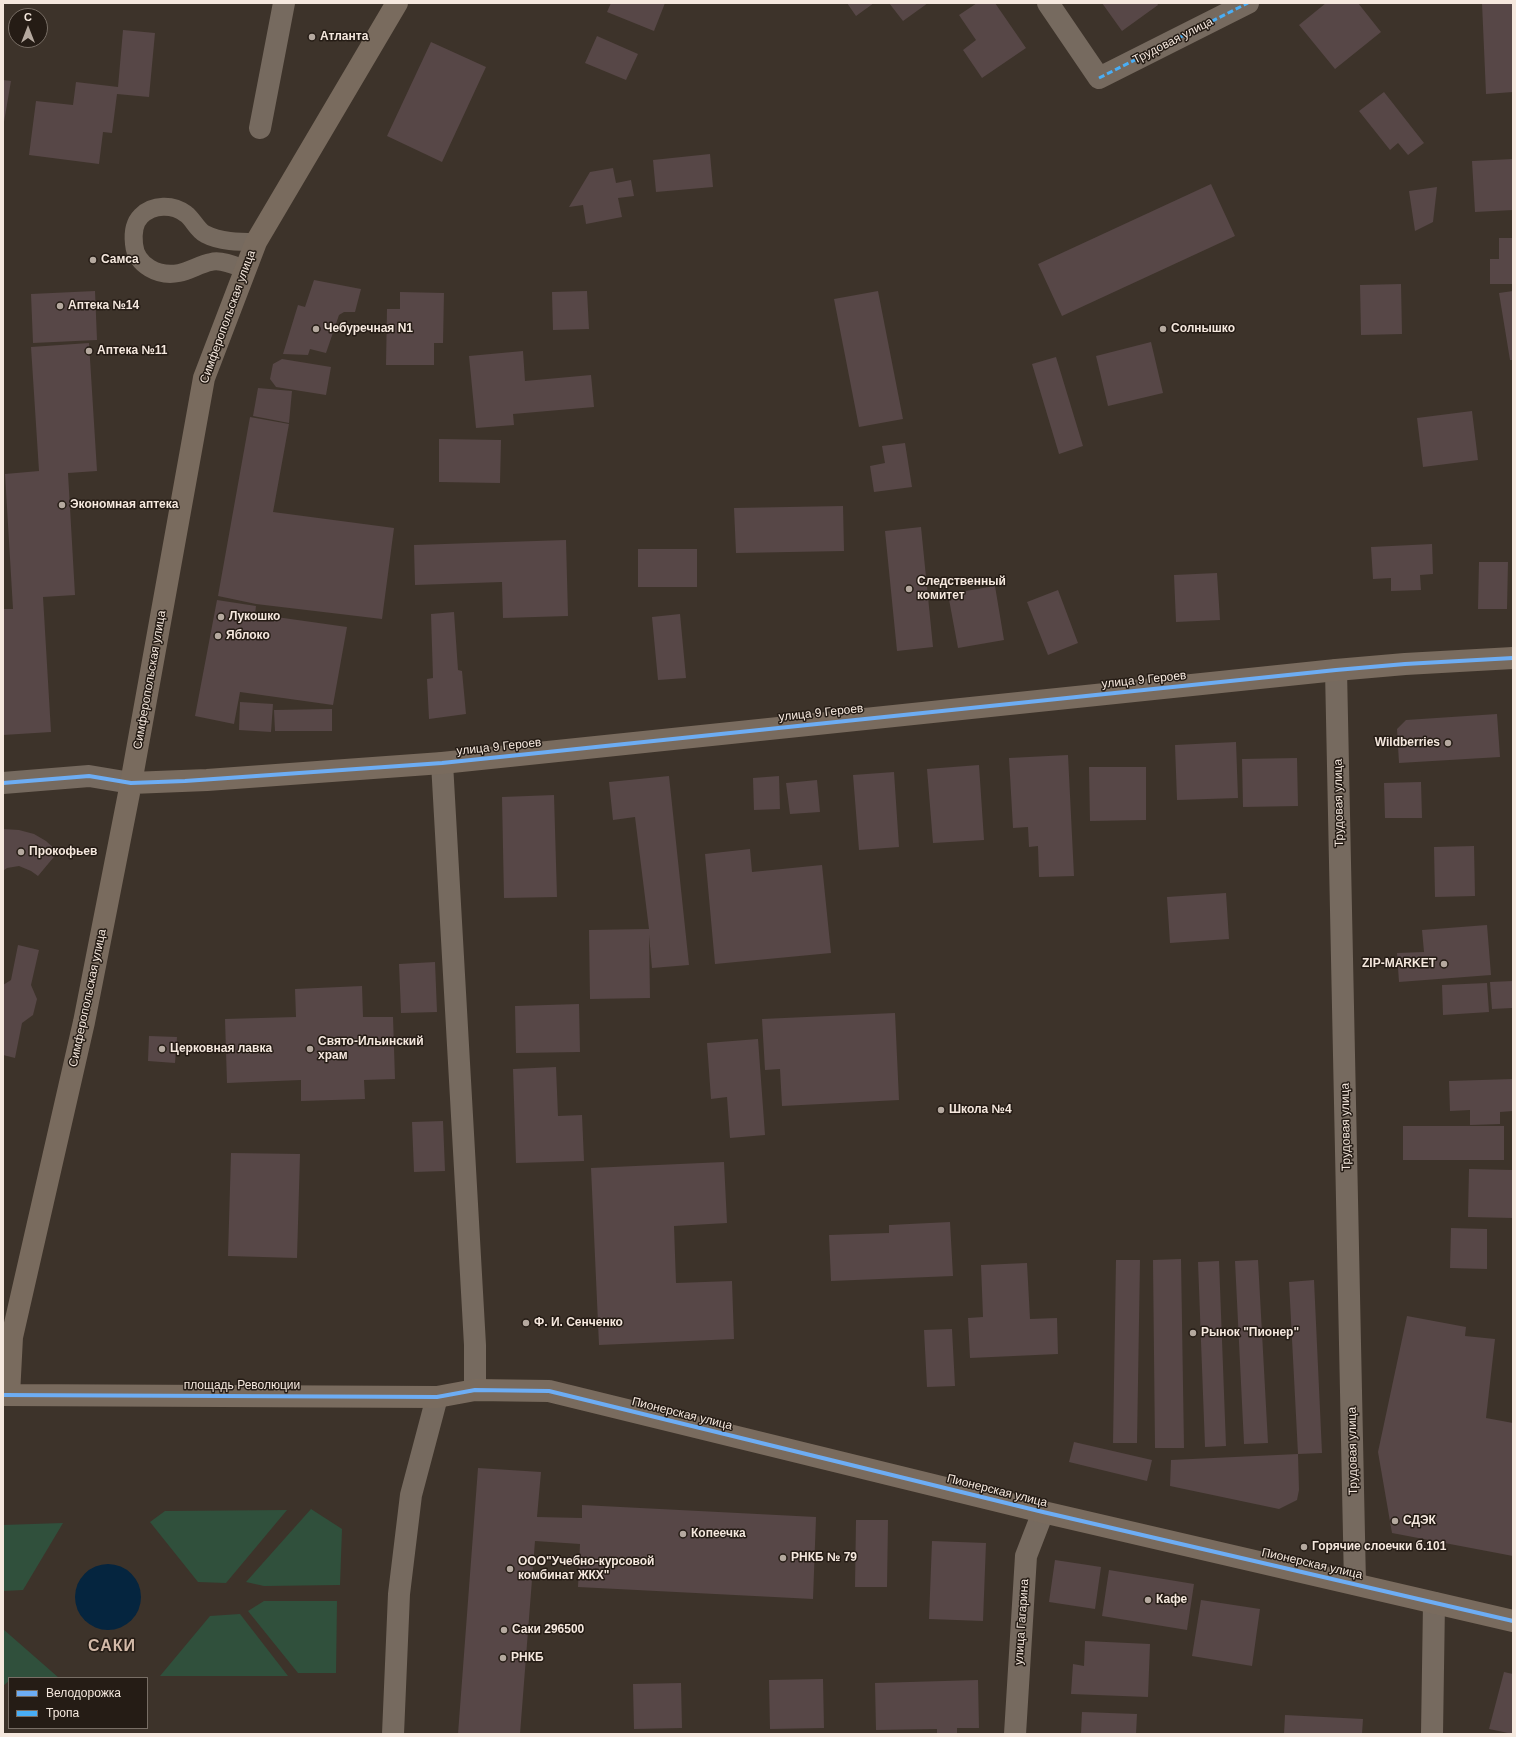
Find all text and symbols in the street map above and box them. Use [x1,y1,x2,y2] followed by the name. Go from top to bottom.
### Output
[8,8,48,48] north arrow
[24,11,32,23] text: С
[1130,15,1216,67] street label: Трудовая улица
[320,30,368,44] place label: Атланта
[307,32,317,42] marker: Атланта
[197,248,259,386] street label: Симферопольская улица
[101,253,139,267] place label: Самса
[88,255,98,265] marker: Самса
[68,299,139,313] place label: Аптека №14
[55,301,65,311] marker: Аптека №14
[324,322,413,336] place label: Чебуречная N1
[1171,322,1235,336] place label: Солнышко
[311,324,321,334] marker: Чебуречная N1
[1158,324,1168,334] marker: Солнышко
[97,344,168,358] place label: Аптека №11
[84,346,94,356] marker: Аптека №11
[70,498,178,512] place label: Экономная аптека
[57,500,67,510] marker: Экономная аптека
[917,575,1006,603] place label: Следственный комитет
[904,584,914,594] marker: Следственный комитет
[131,609,169,751] street label: Симферопольская улица
[229,610,280,624] place label: Лукошко
[216,612,226,622] marker: Лукошко
[226,629,270,643] place label: Яблоко
[213,631,223,641] marker: Яблоко
[1101,668,1187,692] street label: улица 9 Героев
[778,701,864,725] street label: улица 9 Героев
[456,735,542,759] street label: улица 9 Героев
[1375,736,1440,750] place label: Wildberries
[1443,738,1453,748] marker: Wildberries
[1331,759,1347,847] street label: Трудовая улица
[29,845,97,859] place label: Прокофьев
[16,847,26,857] marker: Прокофьев
[66,928,110,1068] street label: Симферопольская улица
[1362,957,1436,971] place label: ZIP-MARKET
[1439,959,1449,969] marker: ZIP-MARKET
[318,1035,424,1063] place label: Свято-Ильинский храм
[170,1042,272,1056] place label: Церковная лавка
[157,1044,167,1054] marker: Церковная лавка
[305,1044,315,1054] marker: Свято-Ильинский храм
[1338,1083,1354,1171] street label: Трудовая улица
[949,1103,1012,1117] place label: Школа №4
[936,1105,946,1115] marker: Школа №4
[534,1316,623,1330] place label: Ф. И. Сенченко
[521,1318,531,1328] marker: Ф. И. Сенченко
[1201,1326,1299,1340] place label: Рынок "Пионер"
[1188,1328,1198,1338] marker: Рынок "Пионер"
[184,1379,300,1393] street label: площадь Революции
[630,1395,734,1433] street label: Пионерская улица
[1345,1407,1361,1495] street label: Трудовая улица
[945,1472,1049,1510] street label: Пионерская улица
[1403,1514,1436,1528] place label: СДЭК
[1390,1516,1400,1526] marker: СДЭК
[691,1527,746,1541] place label: Копеечка
[678,1529,688,1539] marker: Копеечка
[1312,1540,1446,1554] place label: Горячие слоечки б.101
[1299,1542,1309,1552] marker: Горячие слоечки б.101
[1260,1545,1364,1583] street label: Пионерская улица
[791,1551,857,1565] place label: РНКБ № 79
[778,1553,788,1563] marker: РНКБ № 79
[518,1555,654,1583] place label: ООО"Учебно-курсовой комбинат ЖКХ"
[505,1564,515,1574] marker: ООО"Учебно-курсовой комбинат ЖКХ"
[1012,1578,1032,1666] street label: улица Гагарина
[1156,1593,1187,1607] place label: Кафе
[1143,1595,1153,1605] marker: Кафе
[512,1623,584,1637] place label: Саки 296500
[499,1625,509,1635] marker: Саки 296500
[88,1637,136,1657] district label: САКИ
[511,1651,544,1665] place label: РНКБ
[498,1653,508,1663] marker: РНКБ
[8,1677,148,1729] legend
[46,1686,121,1700] text: Велодорожка
[46,1706,79,1720] text: Тропа

